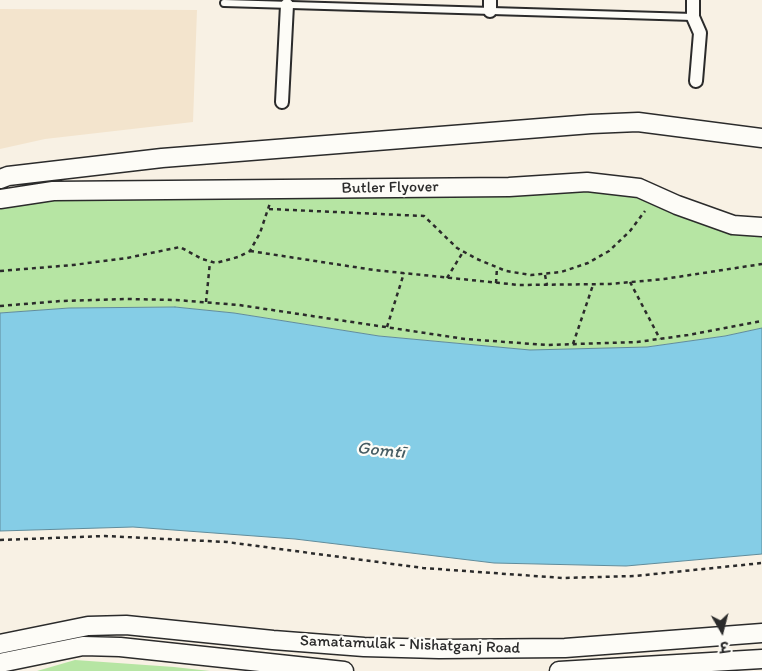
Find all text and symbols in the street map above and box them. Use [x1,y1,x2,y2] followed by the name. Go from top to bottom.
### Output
[341,178,439,198] street label: Butler Flyover
[356,438,406,464] water label: Gomtī
[697,606,747,656] north arrow
[299,632,521,658] street label: Samatamulak - Nishatganj Road
[718,637,730,655] text: उ

